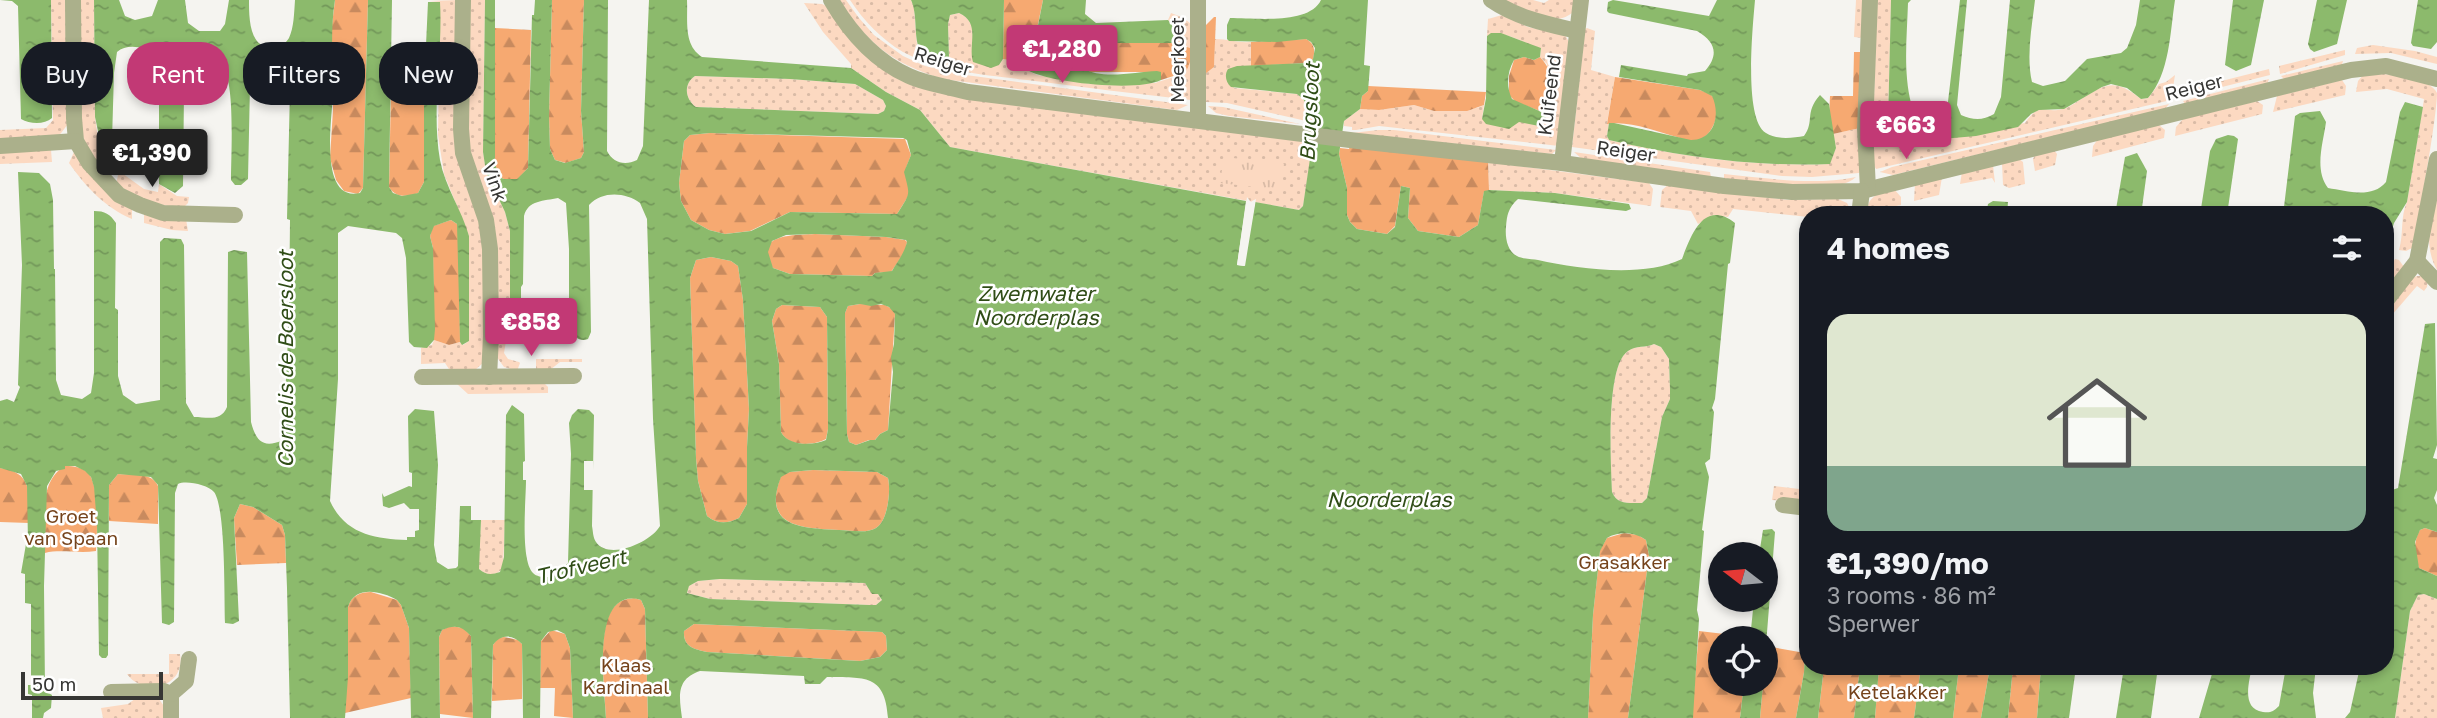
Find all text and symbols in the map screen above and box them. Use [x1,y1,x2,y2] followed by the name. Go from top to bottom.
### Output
[1165,17,1188,103] street label: Meerkoet
[1005,25,1119,85] pin: €1,280
[1022,34,1102,62] text: €1,280
[912,41,975,80] street label: Reiger
[21,42,113,105] chip: Buy
[127,42,229,105] chip: Rent
[243,42,365,105] chip: Filters
[379,42,478,105] chip: New
[1532,53,1565,137] street label: Kuifeend
[1293,59,1325,162] water label: Brugsloot
[2162,68,2226,105] street label: Reiger
[1865,102,1947,161] pin: €663
[1876,110,1936,138] text: €663
[95,130,209,189] pin: €1,390
[1595,135,1657,166] street label: Reiger
[112,138,192,166] text: €1,390
[478,159,513,205] street label: Vink
[2328,229,2366,267] icon: filters
[1827,230,1950,266] text: 4 homes
[272,248,298,468] water label: Cornelis de Boersloot
[973,280,1099,330] water label: Zwemwater Noorderplas
[490,298,572,358] pin: €858
[501,307,561,335] text: €858
[2034,360,2160,486] icon: home
[1326,486,1452,512] water label: Noorderplas
[24,504,118,549] park label: Groet van Spaan
[533,542,631,589] water label: Trofveert
[1708,542,1778,612] north arrow
[1708,542,1778,696] map controls
[1827,545,1989,581] text: €1,390/mo
[1578,550,1670,573] park label: Grasakker
[1827,581,1996,609] text: 3 rooms · 86 m²
[1827,609,1919,637] text: Sperwer
[1708,626,1778,696] button: locate
[583,653,669,698] park label: Klaas Kardinaal
[21,669,163,701] scale bar
[32,672,76,695] text: 50 m
[1848,680,1947,703] park label: Ketelakker

